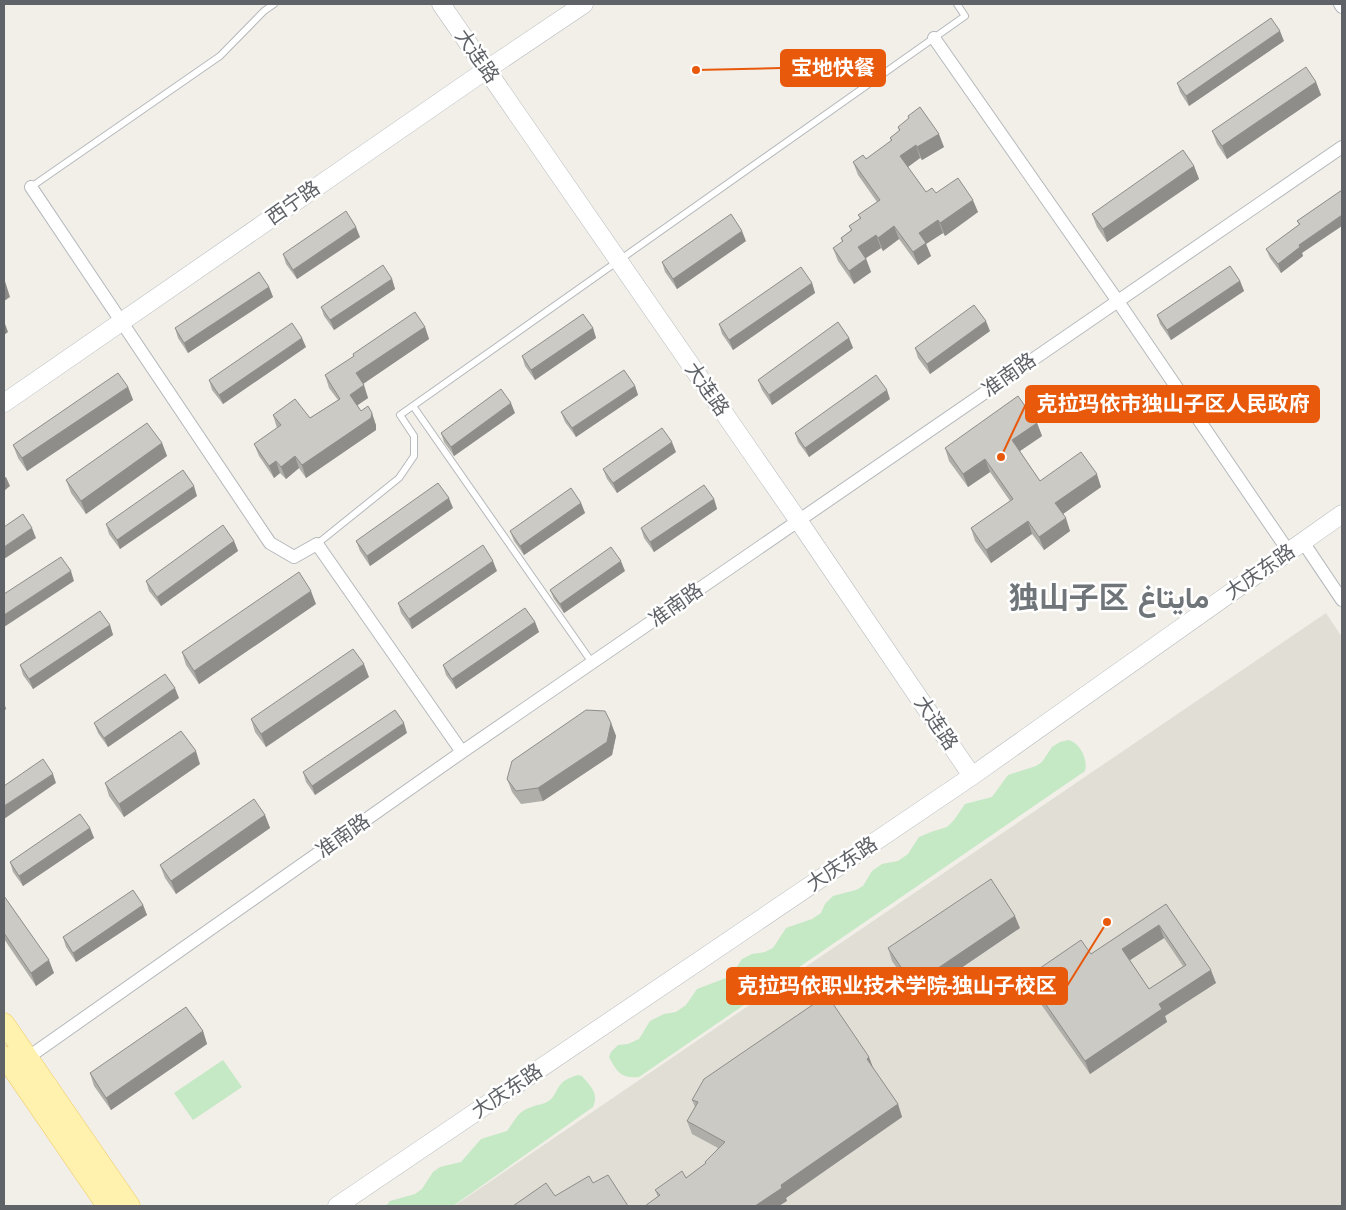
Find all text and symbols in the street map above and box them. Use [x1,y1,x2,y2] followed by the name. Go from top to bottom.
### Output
[448,23,506,89] street label: 大连路
[781,50,885,86] callout: 宝地快餐
[791,53,875,83] text: 宝地快餐
[260,174,326,232] street label: 西宁路
[976,346,1042,404] street label: 准南路
[678,356,736,422] street label: 大连路
[1026,386,1319,422] callout: 克拉玛依市独山子区人民政府
[1037,389,1310,419] text: 克拉玛依市独山子区人民政府
[1219,537,1301,607] street label: 大庆东路
[643,576,709,634] street label: 准南路
[1009,576,1209,619] district label: 独山子区 مايتاغ
[907,690,965,756] street label: 大连路
[310,807,376,865] street label: 准南路
[801,830,883,898] street label: 大庆东路
[727,968,1067,1004] callout: 克拉玛依职业技术学院-独山子校区
[737,971,1057,1001] text: 克拉玛依职业技术学院-独山子校区
[466,1057,548,1125] street label: 大庆东路

